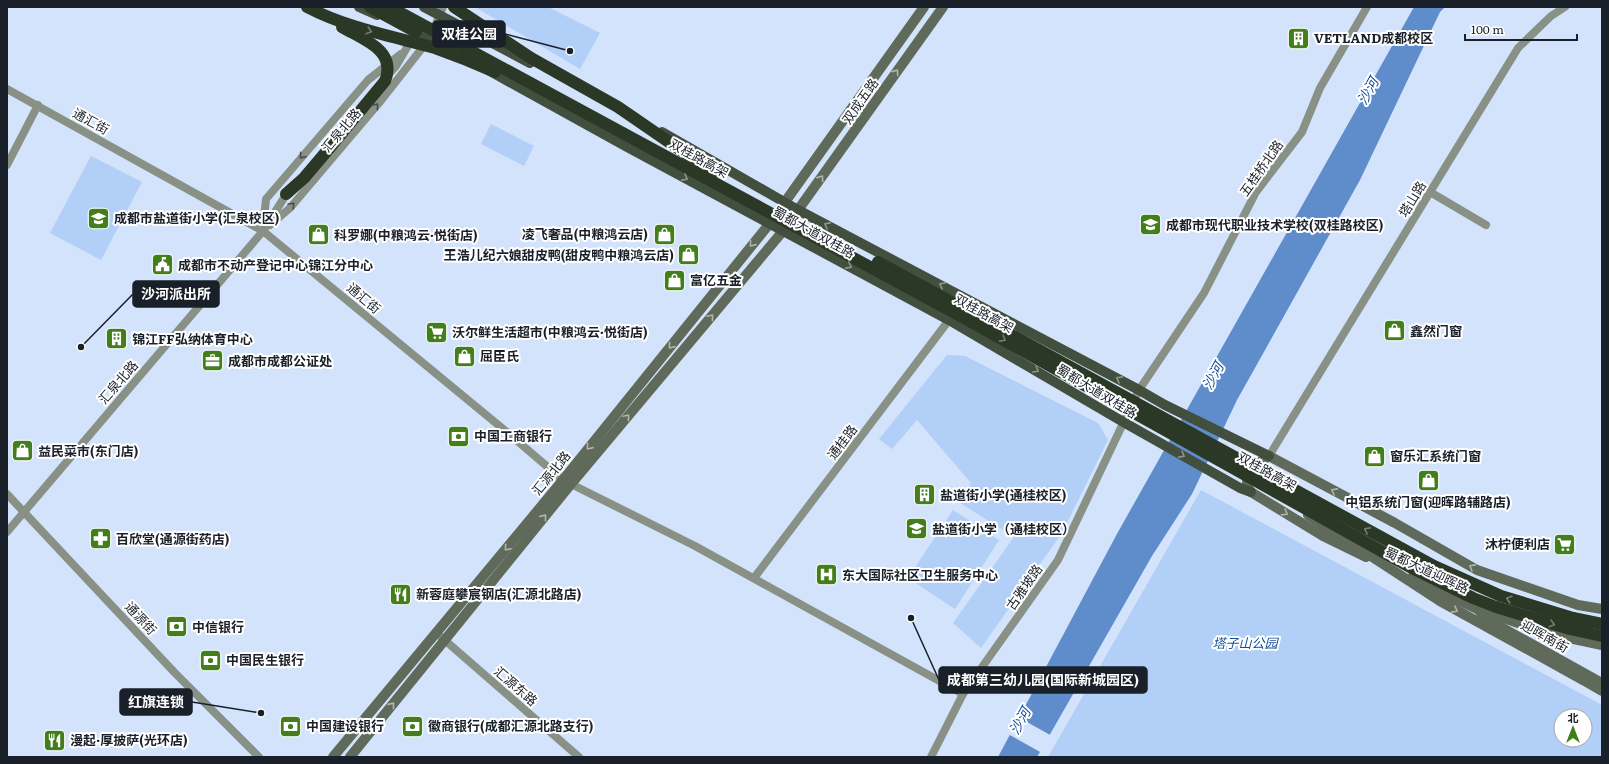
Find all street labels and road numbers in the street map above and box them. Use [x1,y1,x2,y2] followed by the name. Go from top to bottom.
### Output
[837,74,882,127] street label: 双成五路
[70,103,113,138] street label: 通汇街
[317,104,365,156] street label: 汇泉北路
[666,133,732,182] street label: 双桂路高架
[1234,136,1287,200] street label: 五桂桥北路
[1393,177,1430,220] street label: 塔山路
[770,201,859,262] street label: 蜀都大道双桂路
[343,278,385,317] street label: 通汇街
[951,288,1017,337] street label: 双桂路高架
[93,356,142,408] street label: 汇泉北路
[1053,359,1141,422] street label: 蜀都大道双桂路
[822,420,861,463] street label: 通桂路
[527,446,574,499] street label: 汇源北路
[1234,446,1300,495] street label: 双桂路高架
[1382,542,1472,597] street label: 蜀都大道迎晖路
[1001,560,1046,613] street label: 古雅坡路
[121,597,162,638] street label: 通源街
[1518,615,1573,656] street label: 迎晖南街
[490,661,542,710] street label: 汇源东路

